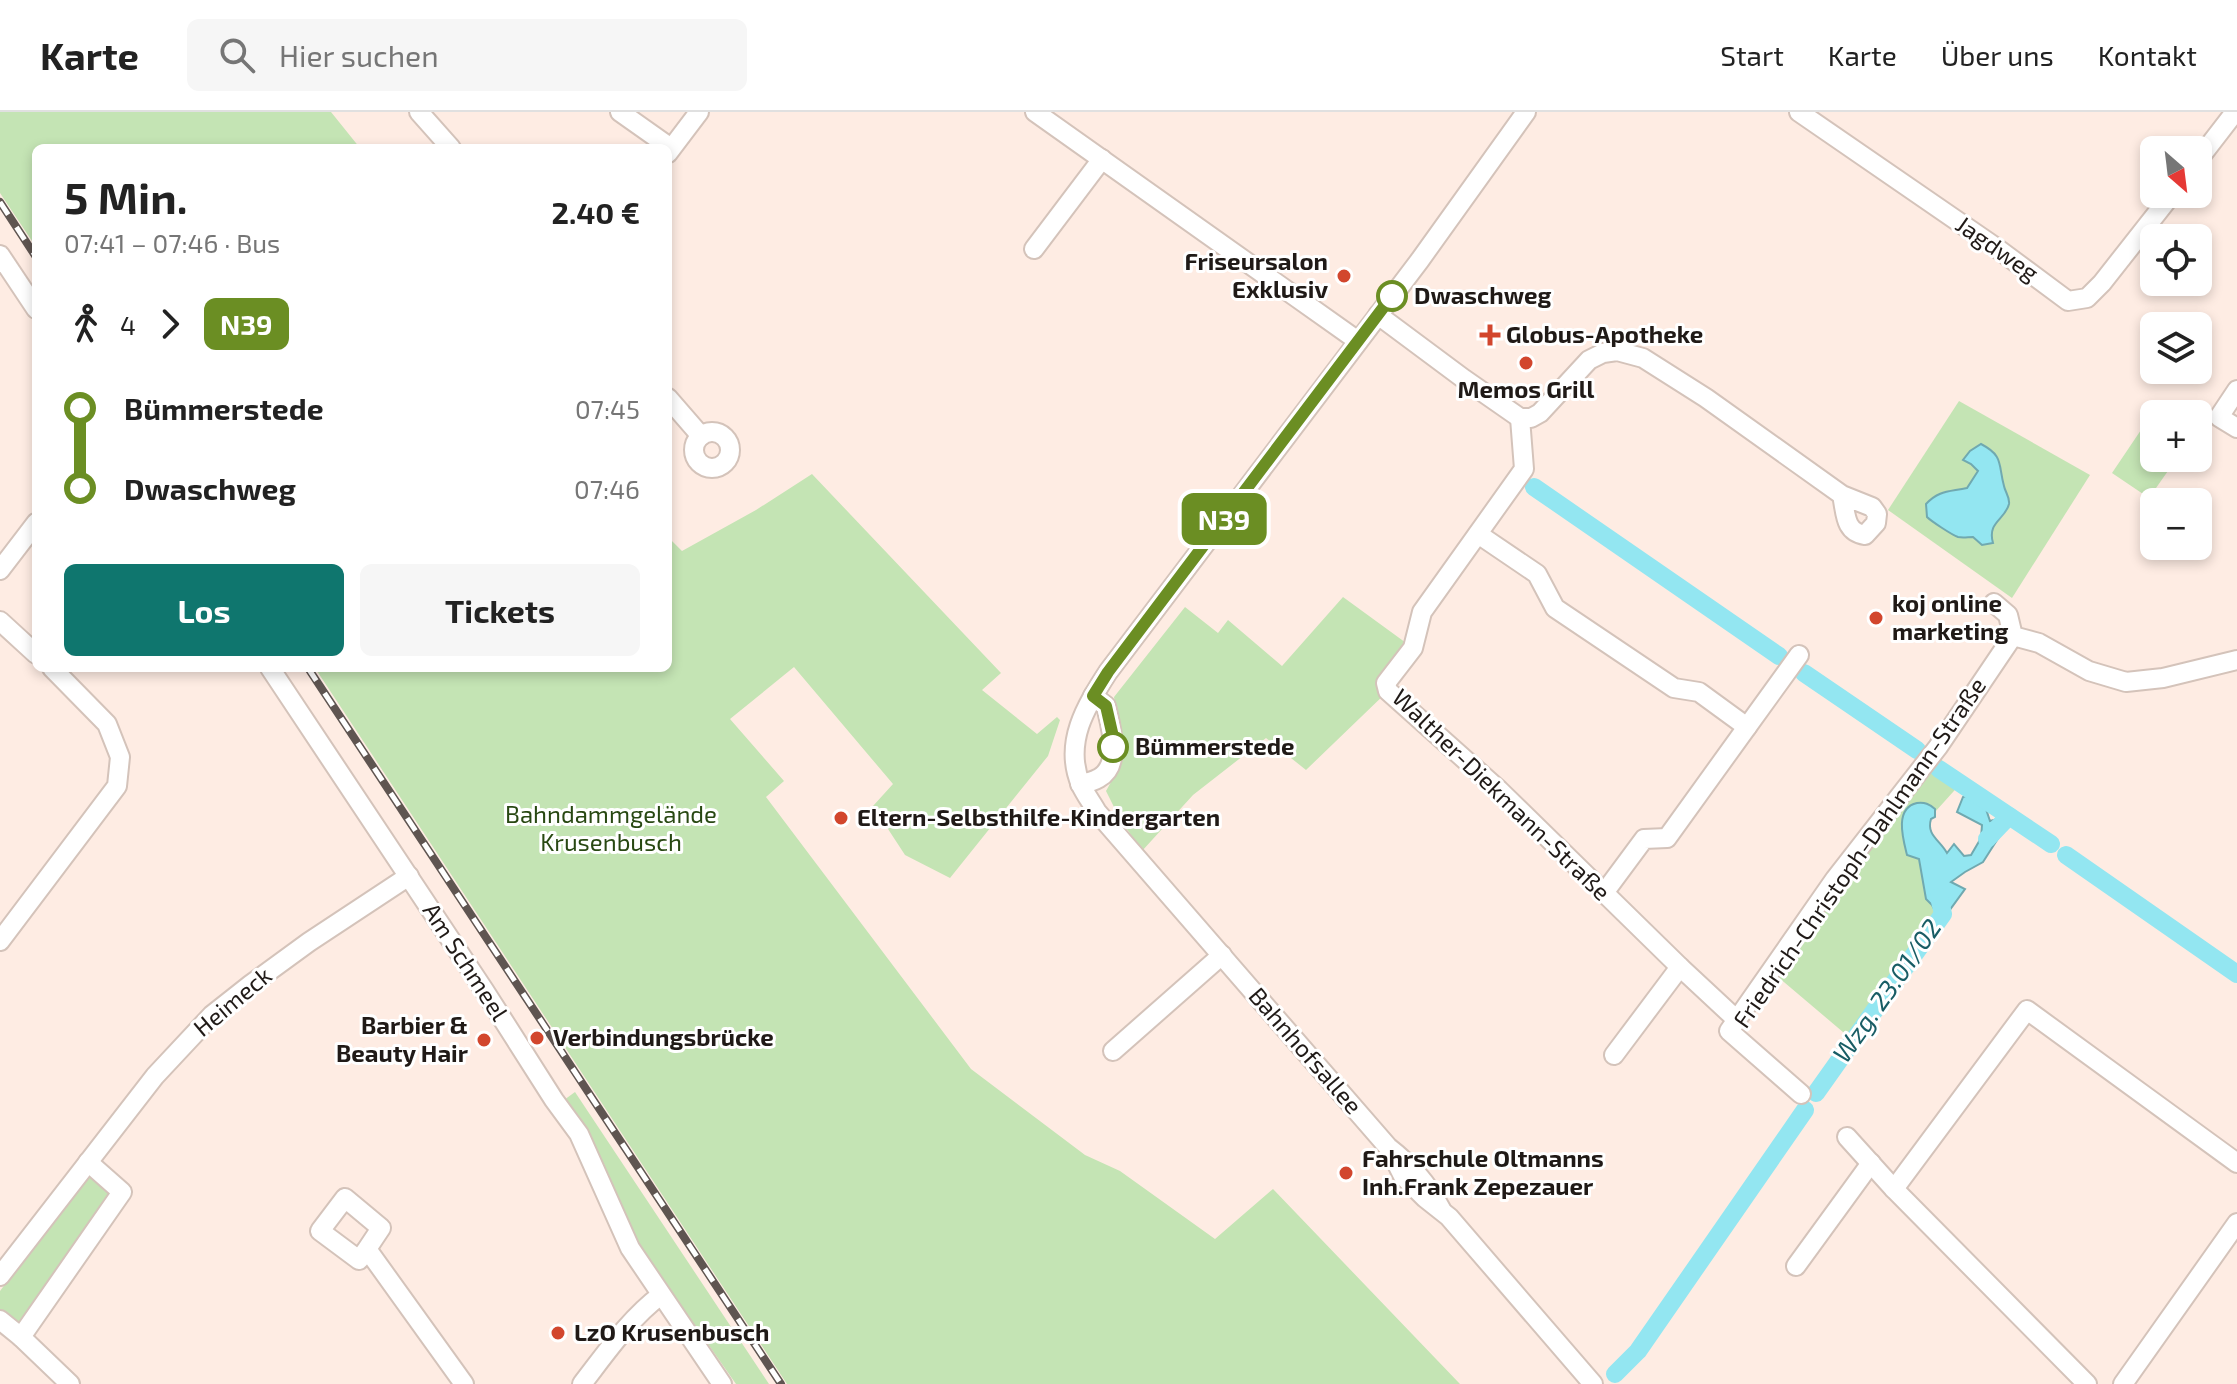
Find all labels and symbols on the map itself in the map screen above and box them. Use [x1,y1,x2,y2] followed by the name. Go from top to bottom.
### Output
[2140,136,2212,208] north arrow
[1951,209,2045,287] street label: Jagdweg
[1184,246,1328,303] place label: Friseursalon Exklusiv
[1335,267,1353,285] marker: Friseursalon Exklusiv
[1414,280,1552,309] place label: Dwaschweg
[1377,281,1407,311] marker: Dwaschweg
[1506,319,1703,348] place label: Globus-Apotheke
[1481,326,1499,344] marker: Globus-Apotheke
[1517,354,1535,372] marker: Memos Grill
[1458,374,1595,403] place label: Memos Grill
[1178,493,1270,545] line badge: N39
[1892,588,2008,645] place label: koj online marketing
[1867,609,1885,627] marker: koj online marketing
[1726,672,1991,1033] street label: Friedrich-Christoph-Dahlmann-Straße
[1387,682,1617,906] street label: Walther-Diekmann-Straße
[1135,731,1295,760] place label: Bümmerstede
[1098,732,1128,762] marker: Bümmerstede
[505,799,717,856] park label: Bahndammgelände Krusenbusch
[857,802,1220,831] place label: Eltern-Selbsthilfe-Kindergarten
[832,809,850,827] marker: Eltern-Selbsthilfe-Kindergarten
[418,897,515,1025] street label: Am Schmeel
[1825,913,1947,1068] water label: Wzg. 23.01/02
[187,960,277,1042] street label: Heimeck
[1243,981,1369,1119] street label: Bahnhofsallee
[336,1010,469,1067] place label: Barbier & Beauty Hair
[553,1022,774,1051] place label: Verbindungsbrücke
[528,1029,546,1047] marker: Verbindungsbrücke
[475,1031,493,1049] marker: Barbier & Beauty Hair
[1362,1143,1604,1200] place label: Fahrschule Oltmanns Inh.Frank Zepezauer
[1337,1164,1355,1182] marker: Fahrschule Oltmanns Inh.Frank Zepezauer
[574,1317,769,1346] place label: LzO Krusenbusch
[549,1324,567,1342] marker: LzO Krusenbusch

